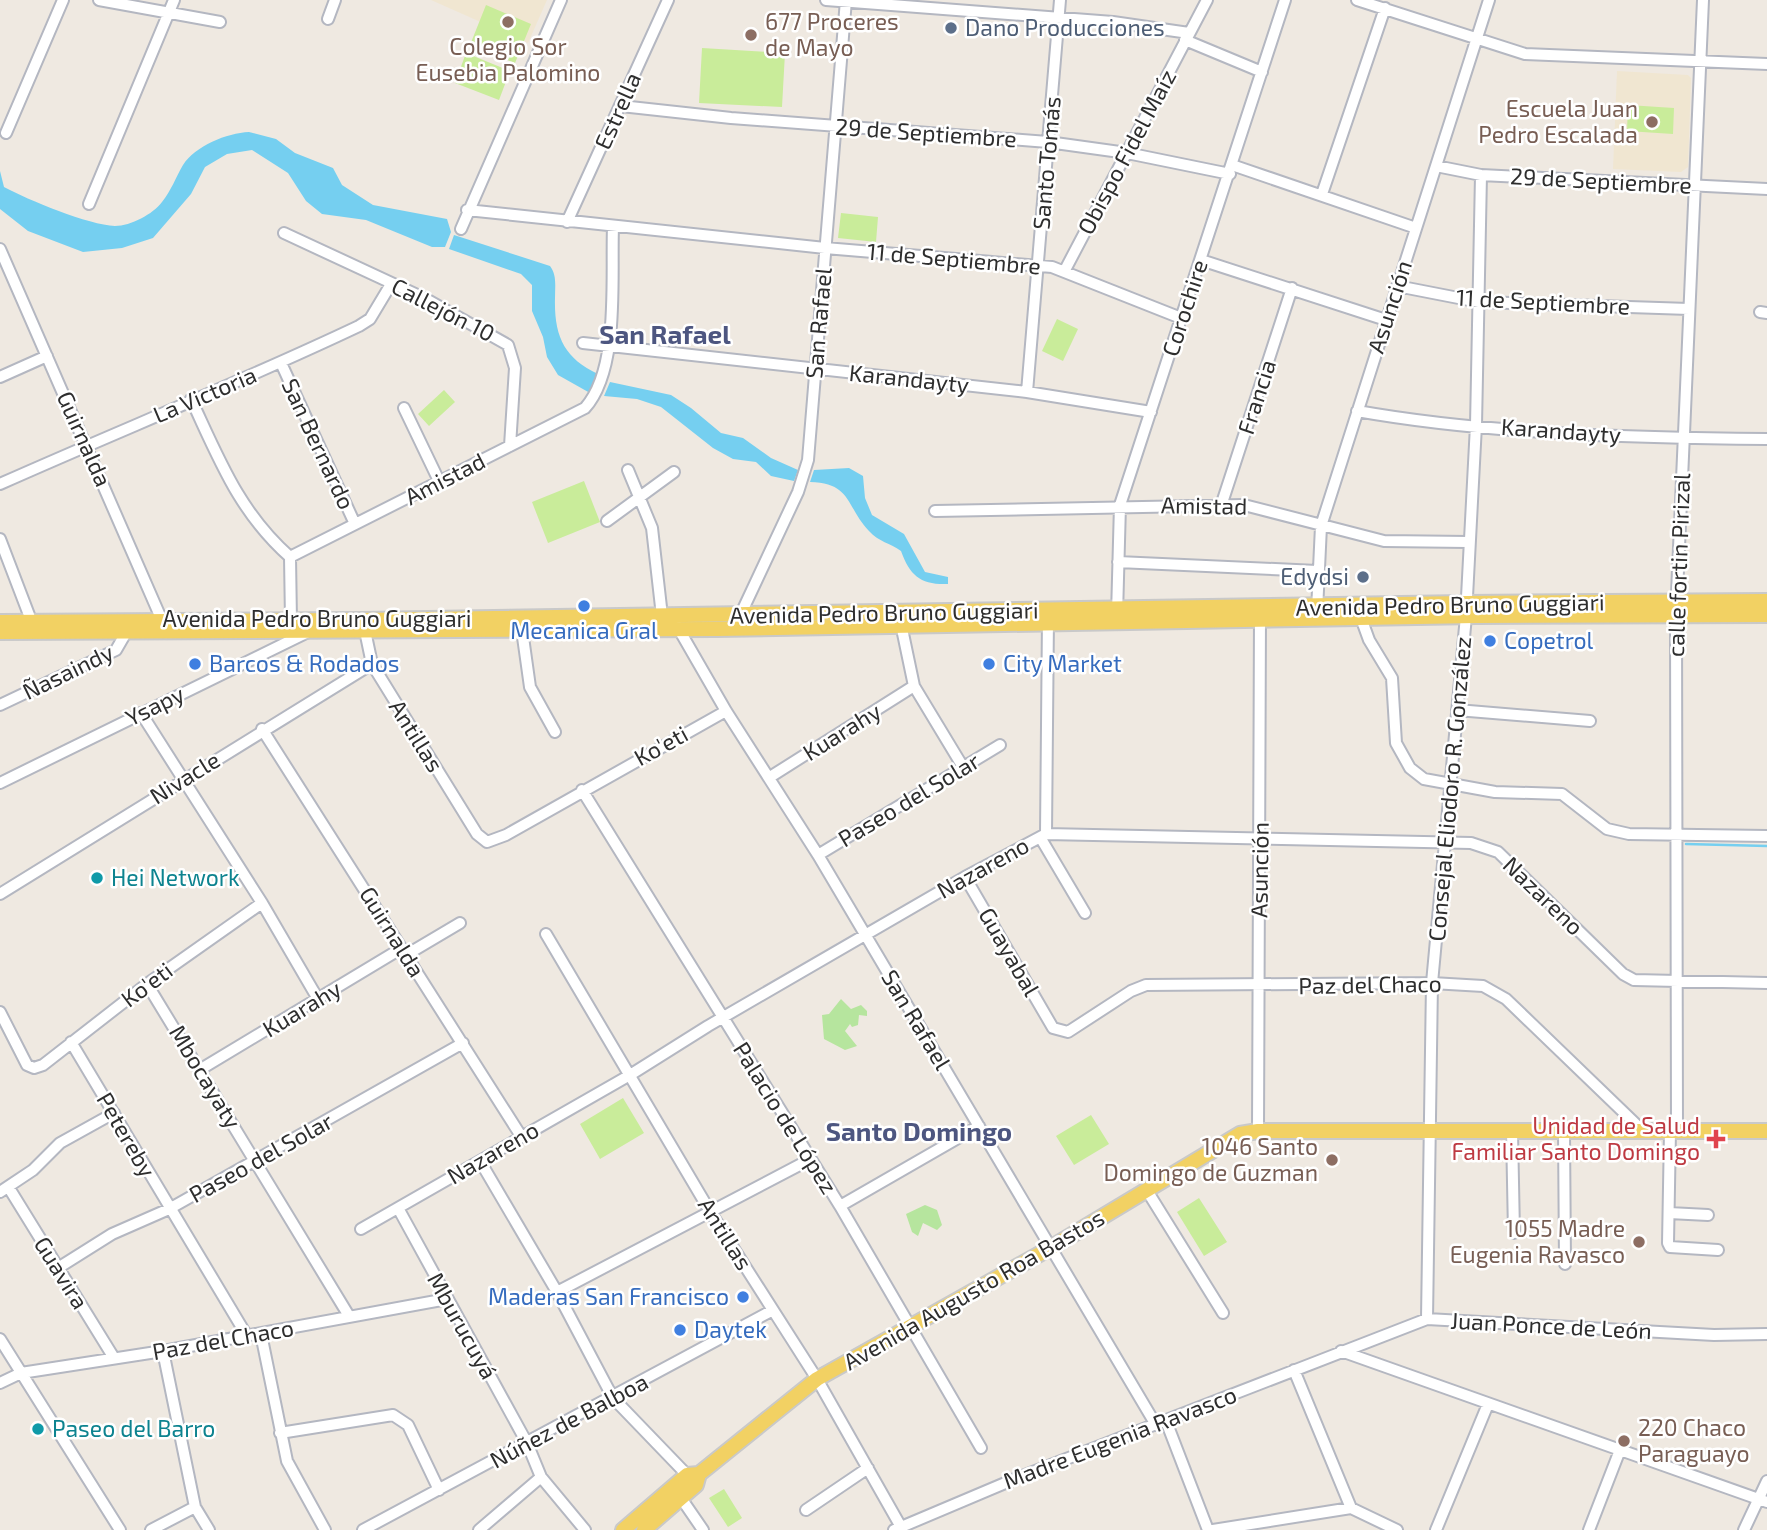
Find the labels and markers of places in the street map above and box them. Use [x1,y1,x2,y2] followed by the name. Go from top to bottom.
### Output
[765,7,899,61] place label: 677 Proceres de Mayo
[965,13,1165,41] place label: Dano Producciones
[500,14,516,30] marker: Colegio Sor Eusebia Palomino
[943,20,959,36] marker: Dano Producciones
[743,27,759,43] marker: 677 Proceres de Mayo
[416,32,600,86] place label: Colegio Sor Eusebia Palomino
[1478,94,1638,148] place label: Escuela Juan Pedro Escalada
[1644,114,1660,130] marker: Escuela Juan Pedro Escalada
[1280,562,1349,590] place label: Edydsi
[1355,569,1371,585] marker: Edydsi
[576,598,592,614] marker: Mecanica Gral
[510,616,658,644] place label: Mecanica Gral
[1504,626,1594,654] place label: Copetrol
[1482,633,1498,649] marker: Copetrol
[209,649,400,677] place label: Barcos & Rodados
[1003,649,1122,677] place label: City Market
[187,656,203,672] marker: Barcos & Rodados
[981,656,997,672] marker: City Market
[111,863,240,891] place label: Hei Network
[89,870,105,886] marker: Hei Network
[1451,1111,1700,1165] place label: Unidad de Salud Familiar Santo Domingo
[1706,1129,1726,1149] marker: Unidad de Salud Familiar Santo Domingo
[1103,1132,1318,1186] place label: 1046 Santo Domingo de Guzman
[1324,1152,1340,1168] marker: 1046 Santo Domingo de Guzman
[1450,1214,1625,1268] place label: 1055 Madre Eugenia Ravasco
[1631,1234,1647,1250] marker: 1055 Madre Eugenia Ravasco
[488,1282,729,1310] place label: Maderas San Francisco
[735,1289,751,1305] marker: Maderas San Francisco
[694,1315,767,1343] place label: Daytek
[672,1322,688,1338] marker: Daytek
[1638,1413,1750,1467] place label: 220 Chaco Paraguayo
[52,1414,215,1442] place label: Paseo del Barro
[30,1421,46,1437] marker: Paseo del Barro
[1616,1433,1632,1449] marker: 220 Chaco Paraguayo

